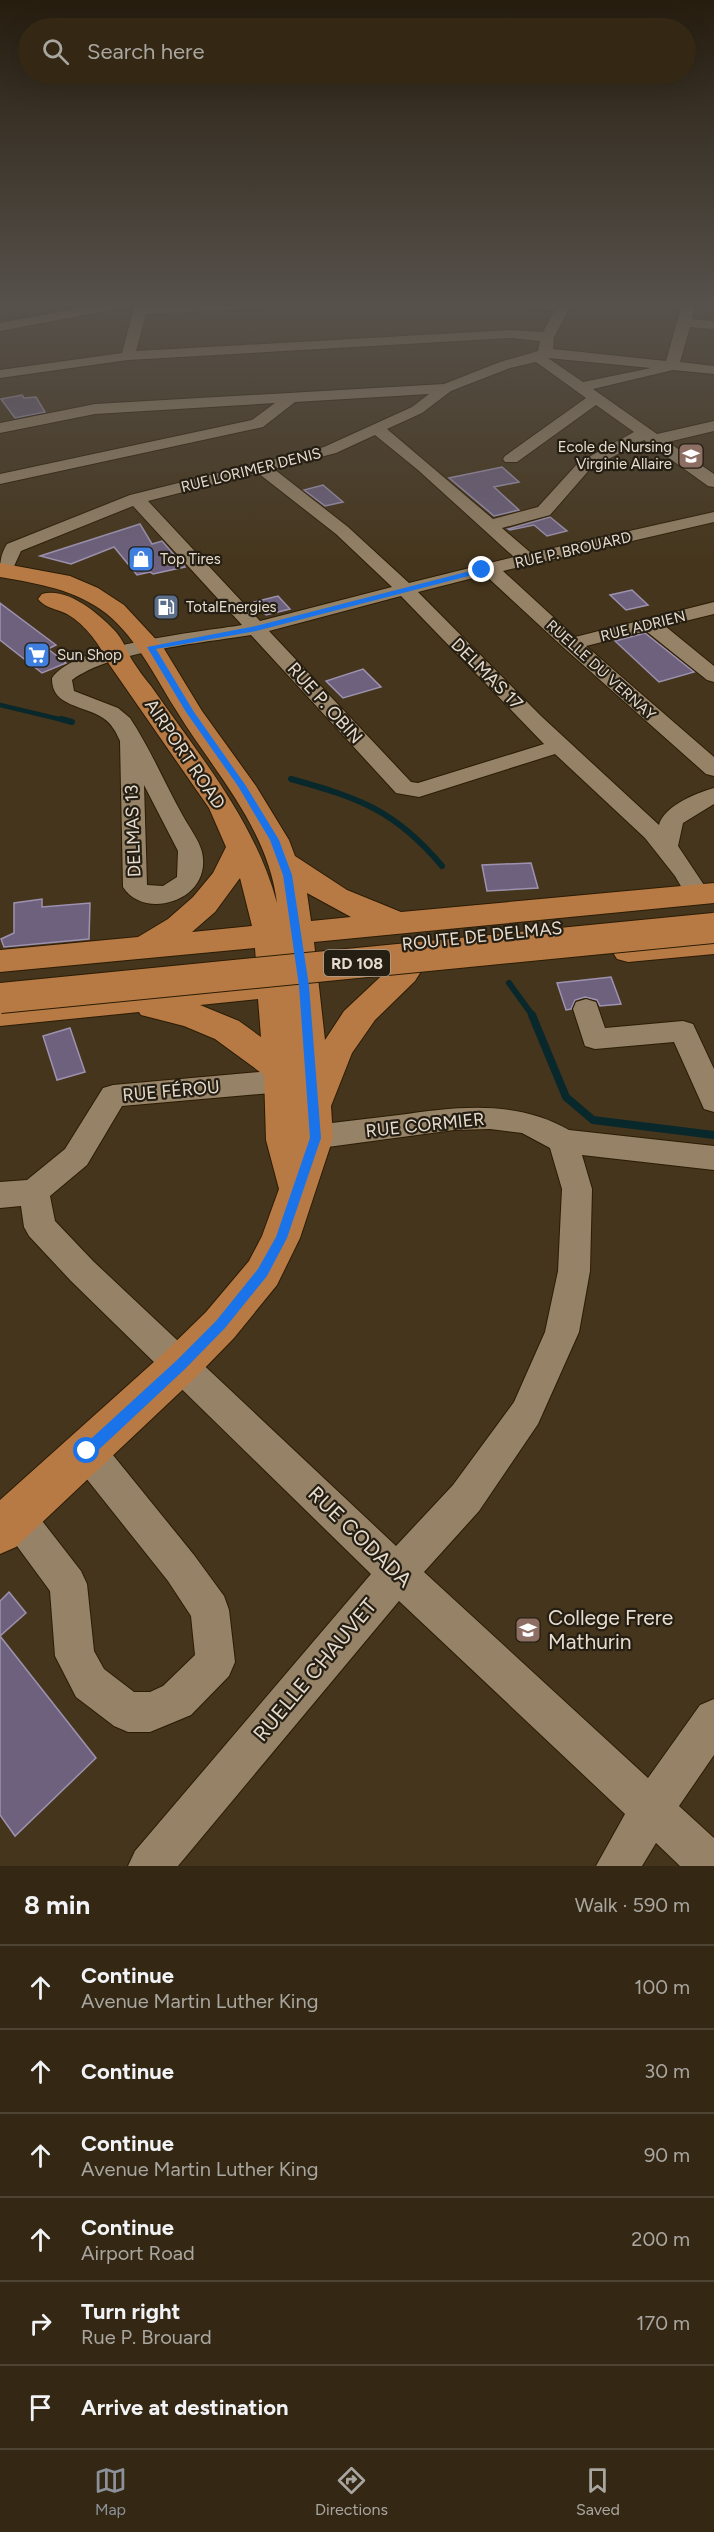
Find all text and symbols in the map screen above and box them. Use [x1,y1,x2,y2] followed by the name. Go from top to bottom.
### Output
[18,18,696,84] search box
[39,35,72,68] icon: search
[87,38,205,65] text: Search here
[558,438,672,473] place label: Ecole de Nursing Virginie Allaire
[676,441,706,471] school or university icon: Ecole de Nursing Virginie Allaire
[179,444,323,496] street label: RUE LORIMER DENIS
[513,528,633,572] street label: RUE P. BROUARD
[126,544,156,574] shop icon: Top Tires
[160,550,221,568] place label: Top Tires
[468,556,494,582] route end
[151,592,181,622] fuel station icon: TotalEnergies
[186,598,277,616] place label: TotalEnergies
[599,607,687,645] street label: RUE ADRIEN
[543,616,659,724] street label: RUELLE DU VERNAY
[447,634,528,715] street label: DELMAS 17
[22,640,52,670] supermarket icon: Sun Shop
[57,646,122,664] place label: Sun Shop
[283,658,367,748] street label: RUE P. OBIN
[140,695,230,813] street label: AIRPORT ROAD
[120,784,146,878] street label: DELMAS 13
[401,917,563,955] street label: ROUTE DE DELMAS
[324,950,390,976] road number: RD 108
[121,1076,221,1106] street label: RUE FÉROU
[365,1108,485,1142] street label: RUE CORMIER
[73,1437,99,1463] route start
[303,1481,417,1592] street label: RUE CODADA
[248,1593,382,1746] street label: RUELLE CHAUVET
[548,1605,673,1654] place label: College Frere Mathurin
[513,1615,543,1645] school or university icon: College Frere Mathurin
[24,1889,90,1921] text: 8 min
[575,1893,690,1917] text: Walk · 590 m
[81,1962,174,1989] text: Continue
[24,1971,57,2004] icon: ahead
[634,1975,690,1999] text: 100 m
[81,1989,318,2013] text: Avenue Martin Luther King
[24,2055,57,2088] icon: ahead
[81,2058,174,2085] text: Continue
[644,2059,690,2083] text: 30 m
[81,2130,174,2157] text: Continue
[24,2139,57,2172] icon: ahead
[644,2143,690,2167] text: 90 m
[81,2157,318,2181] text: Avenue Martin Luther King
[81,2214,174,2241] text: Continue
[24,2223,57,2256] icon: ahead
[631,2227,690,2251] text: 200 m
[81,2241,195,2265] text: Airport Road
[81,2298,180,2325] text: Turn right
[24,2307,57,2340] icon: right
[636,2311,690,2335] text: 170 m
[81,2325,212,2349] text: Rue P. Brouard
[24,2391,57,2424] icon: arrive
[81,2394,289,2421] text: Arrive at destination
[94,2464,127,2519] tab: Map
[315,2464,388,2519] tab: Directions
[576,2464,620,2519] tab: Saved

